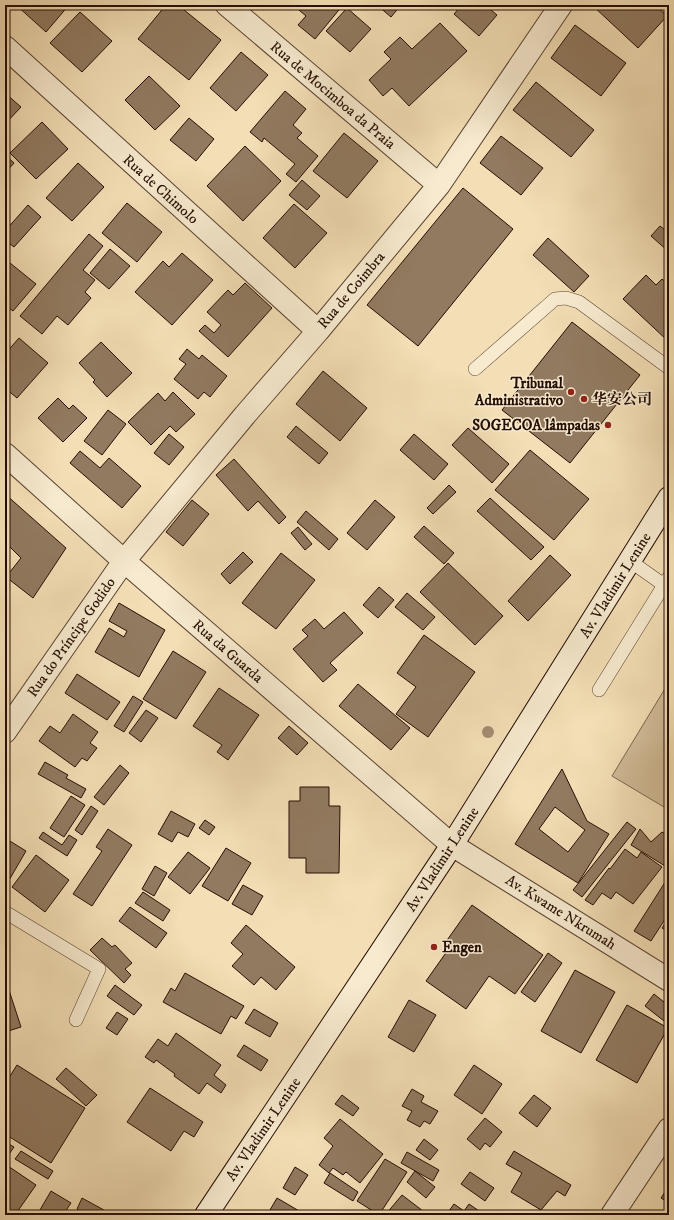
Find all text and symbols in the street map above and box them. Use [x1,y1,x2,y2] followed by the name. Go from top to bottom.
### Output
[266,37,400,154] street label: Rua de Mocimboa da Praia
[119,150,203,228] street label: Rua de Chimolo
[314,247,390,333] street label: Rua de Coimbra
[474,374,564,410] place label: Tribunal Administrativo
[566,387,576,397] marker: Tribunal Administrativo
[592,390,652,409] place label: 华安公司
[579,394,589,404] marker: 华安公司
[472,416,600,435] place label: SOGECOA lâmpadas
[603,420,613,430] marker: SOGECOA lâmpadas
[575,529,656,642] street label: Av. Vladimir Lenine
[23,574,120,701] street label: Rua do Príncipe Godido
[188,616,267,688] street label: Rua da Guarda
[402,803,483,915] street label: Av. Vladimir Lenine
[502,871,620,954] street label: Av. Kwame Nkrumah
[442,938,482,957] place label: Engen
[429,942,439,952] marker: Engen
[222,1074,305,1185] street label: Av. Vladimir Lenine

